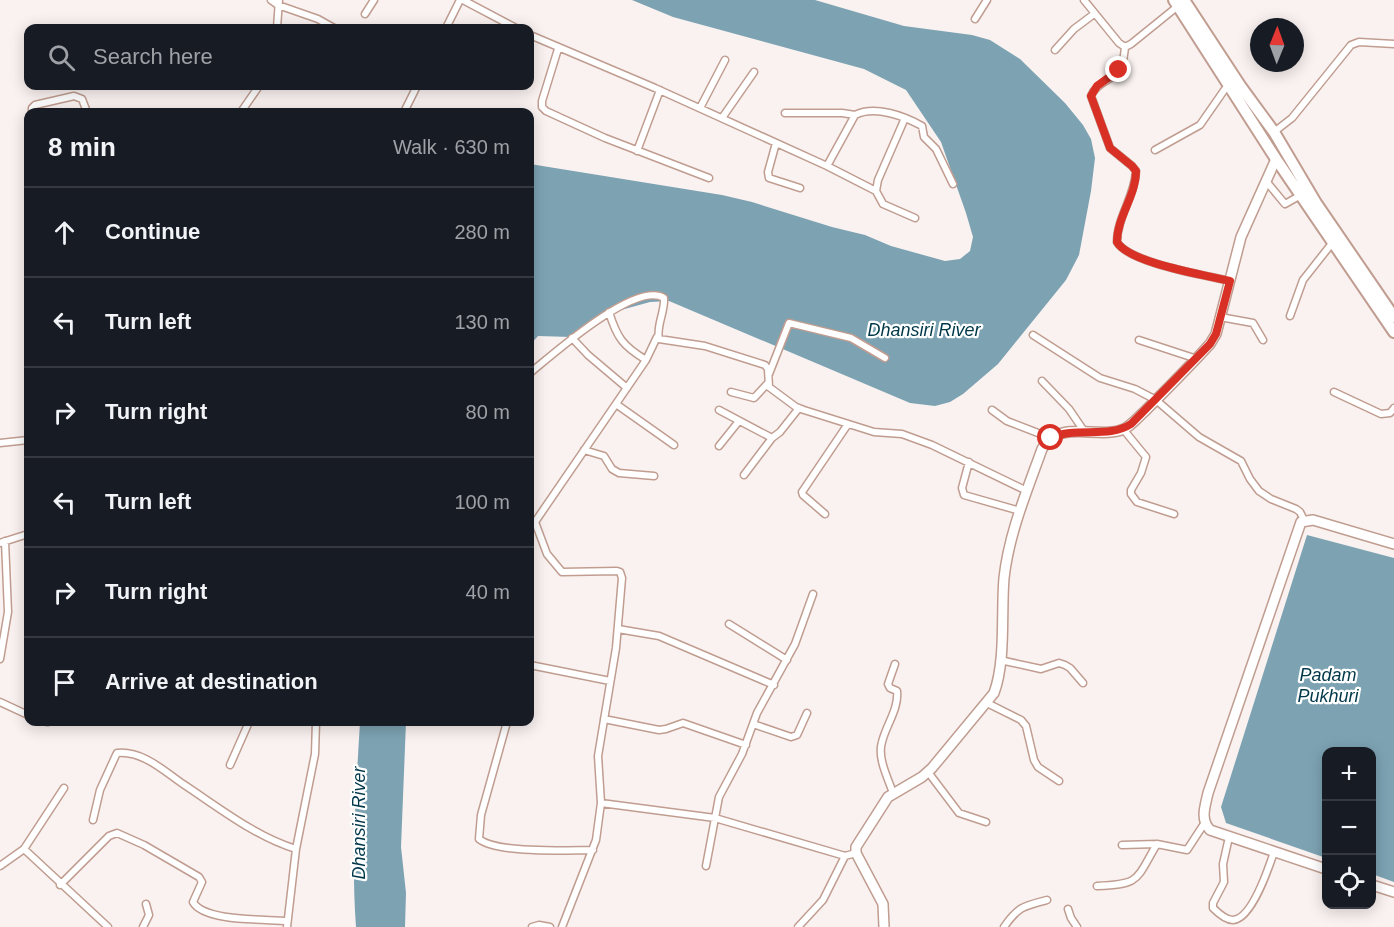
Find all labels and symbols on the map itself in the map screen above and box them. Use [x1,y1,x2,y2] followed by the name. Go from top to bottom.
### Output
[1250,18,1304,72] north arrow
[1105,56,1131,82] route end
[867,320,982,340] water label: Dhansiri River
[1037,424,1063,450] route start
[1297,665,1360,706] water label: Padam Pukhuri
[349,765,369,880] water label: Dhansiri River

